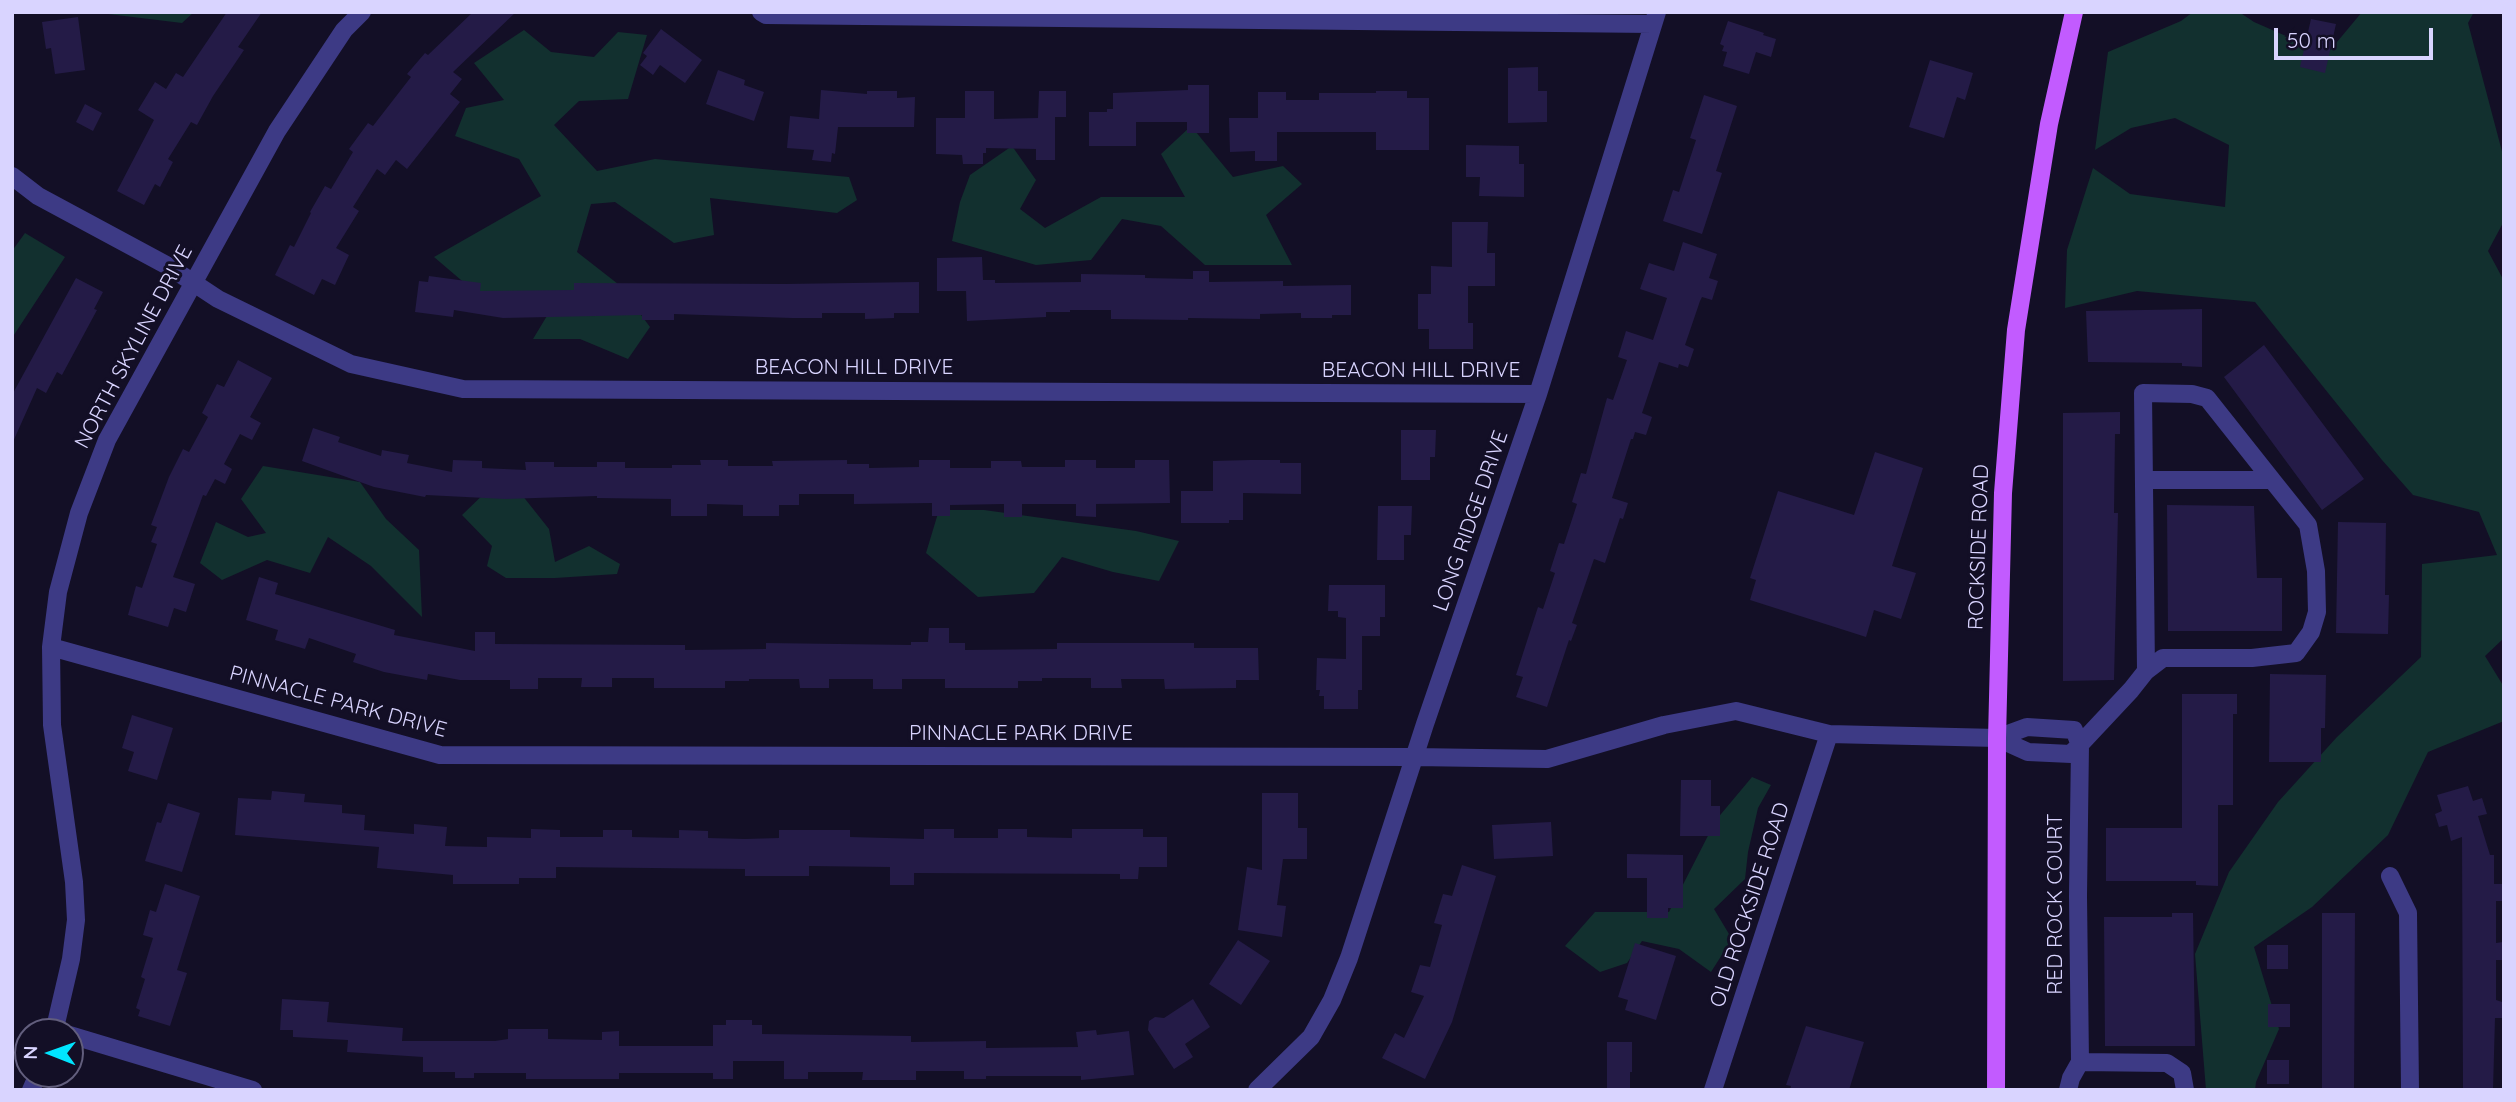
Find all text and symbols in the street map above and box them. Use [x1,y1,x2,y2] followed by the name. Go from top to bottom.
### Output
[2278,14,2437,58] scale bar
[2287,27,2336,53] text: 50 m
[70,241,198,453] street label: NORTH SKYLINE DRIVE
[755,355,953,381] street label: BEACON HILL DRIVE
[1322,358,1520,384] street label: BEACON HILL DRIVE
[1428,427,1514,615] street label: LONG RIDGE DRIVE
[1964,464,1994,630] street label: ROCKSIDE ROAD
[227,661,449,743] street label: PINNACLE PARK DRIVE
[909,721,1133,747] street label: PINNACLE PARK DRIVE
[1705,799,1795,1011] street label: OLD ROCKSIDE ROAD
[2043,813,2069,995] street label: RED ROCK COURT
[14,1018,84,1088] north arrow
[18,1045,42,1060] text: N

